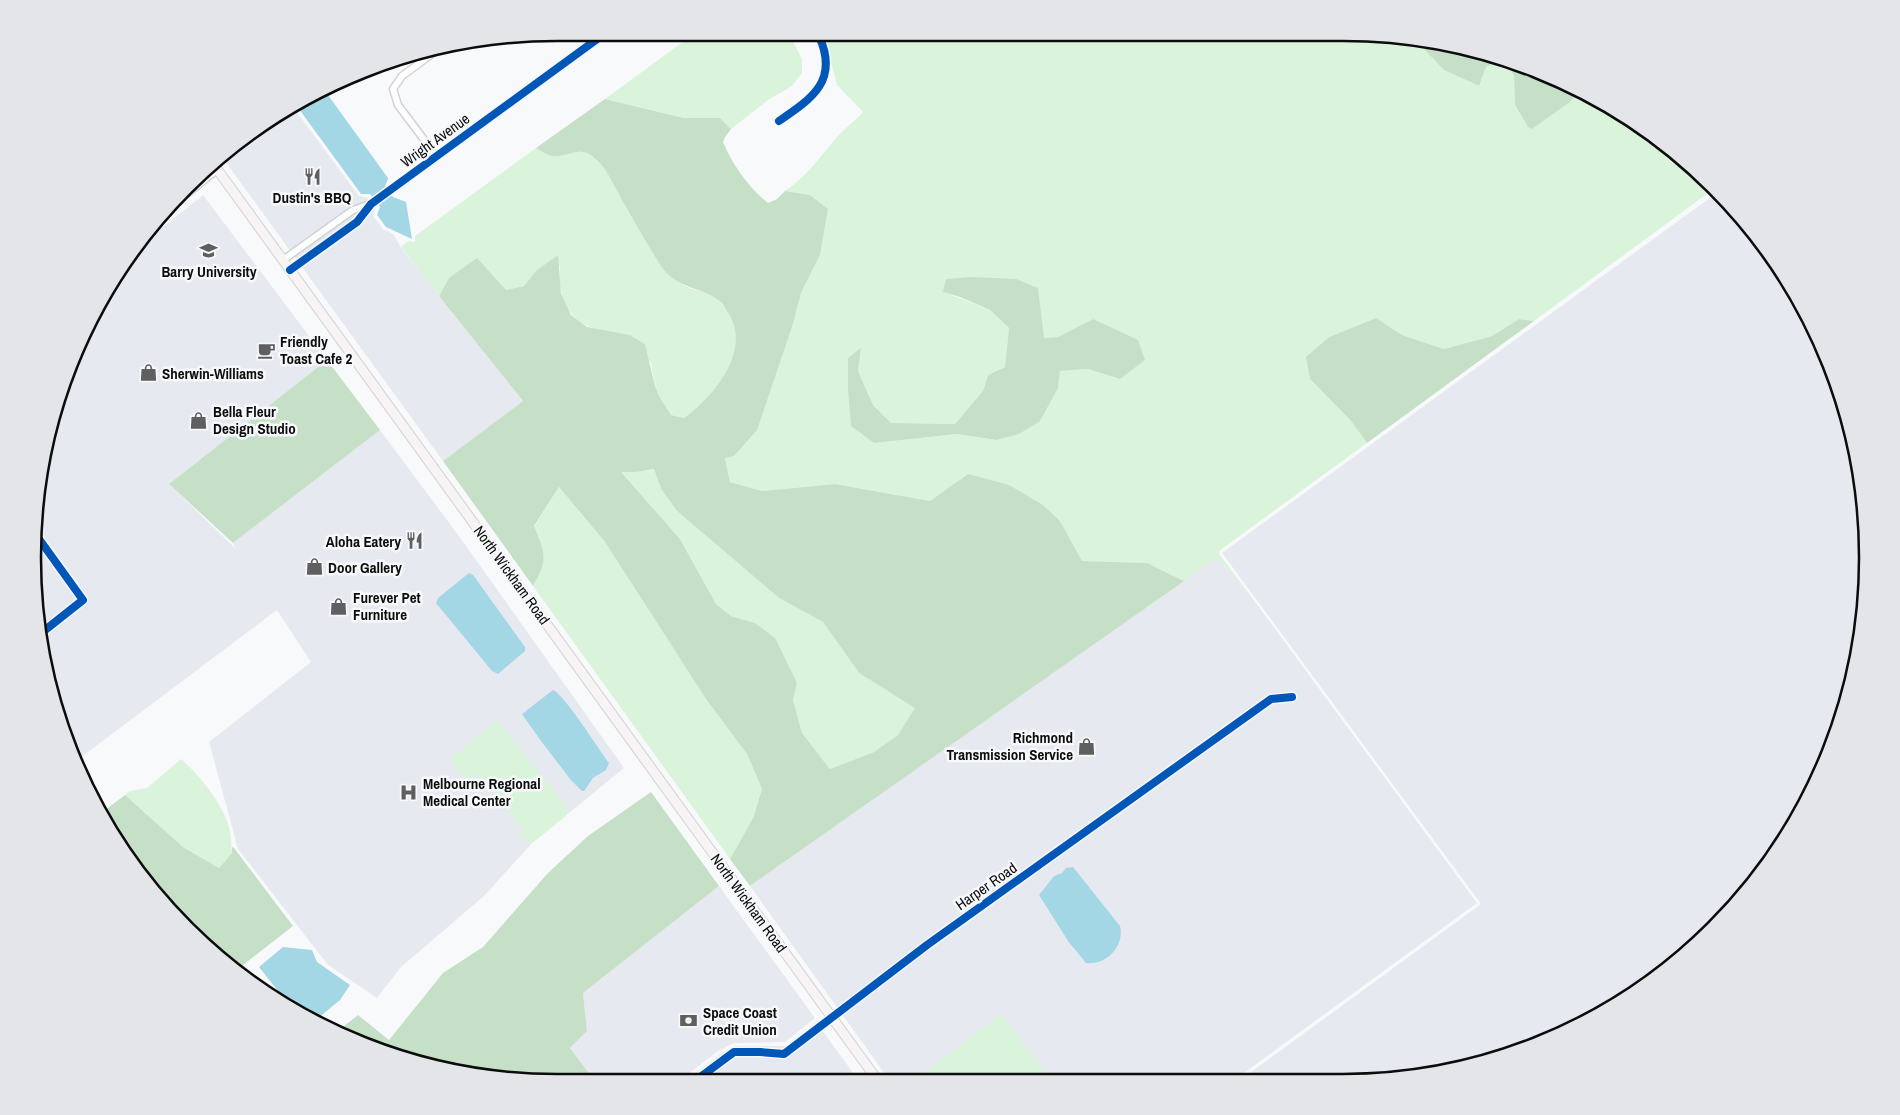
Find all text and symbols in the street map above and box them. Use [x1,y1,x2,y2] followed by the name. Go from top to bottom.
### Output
[396,108,474,172] street label: Wright Avenue
[302,166,322,186] restaurant icon: Dustin's BBQ
[273,187,352,208] place label: Dustin's BBQ
[199,240,219,260] school or university icon: Barry University
[161,261,257,282] place label: Barry University
[280,331,352,369] place label: Friendly Toast Cafe 2
[256,340,276,360] cafe icon: Friendly Toast Cafe 2
[138,363,158,383] shop icon: Sherwin-Williams
[162,363,264,384] place label: Sherwin-Williams
[213,401,296,439] place label: Bella Fleur Design Studio
[189,410,209,430] shop icon: Bella Fleur Design Studio
[469,521,555,629] street label: North Wickham Road
[326,531,401,552] place label: Aloha Eatery
[405,531,425,551] restaurant icon: Aloha Eatery
[304,557,324,577] shop icon: Door Gallery
[328,557,402,578] place label: Door Gallery
[353,587,421,625] place label: Furever Pet Furniture
[329,596,349,616] shop icon: Furever Pet Furniture
[947,727,1073,765] place label: Richmond Transmission Service
[1077,736,1097,756] shop icon: Richmond Transmission Service
[423,773,541,811] place label: Melbourne Regional Medical Center
[399,782,419,802] hospital icon: Melbourne Regional Medical Center
[706,849,792,957] street label: North Wickham Road
[951,857,1021,915] street label: Harper Road
[703,1002,777,1040] place label: Space Coast Credit Union
[679,1011,699,1031] bank icon: Space Coast Credit Union

